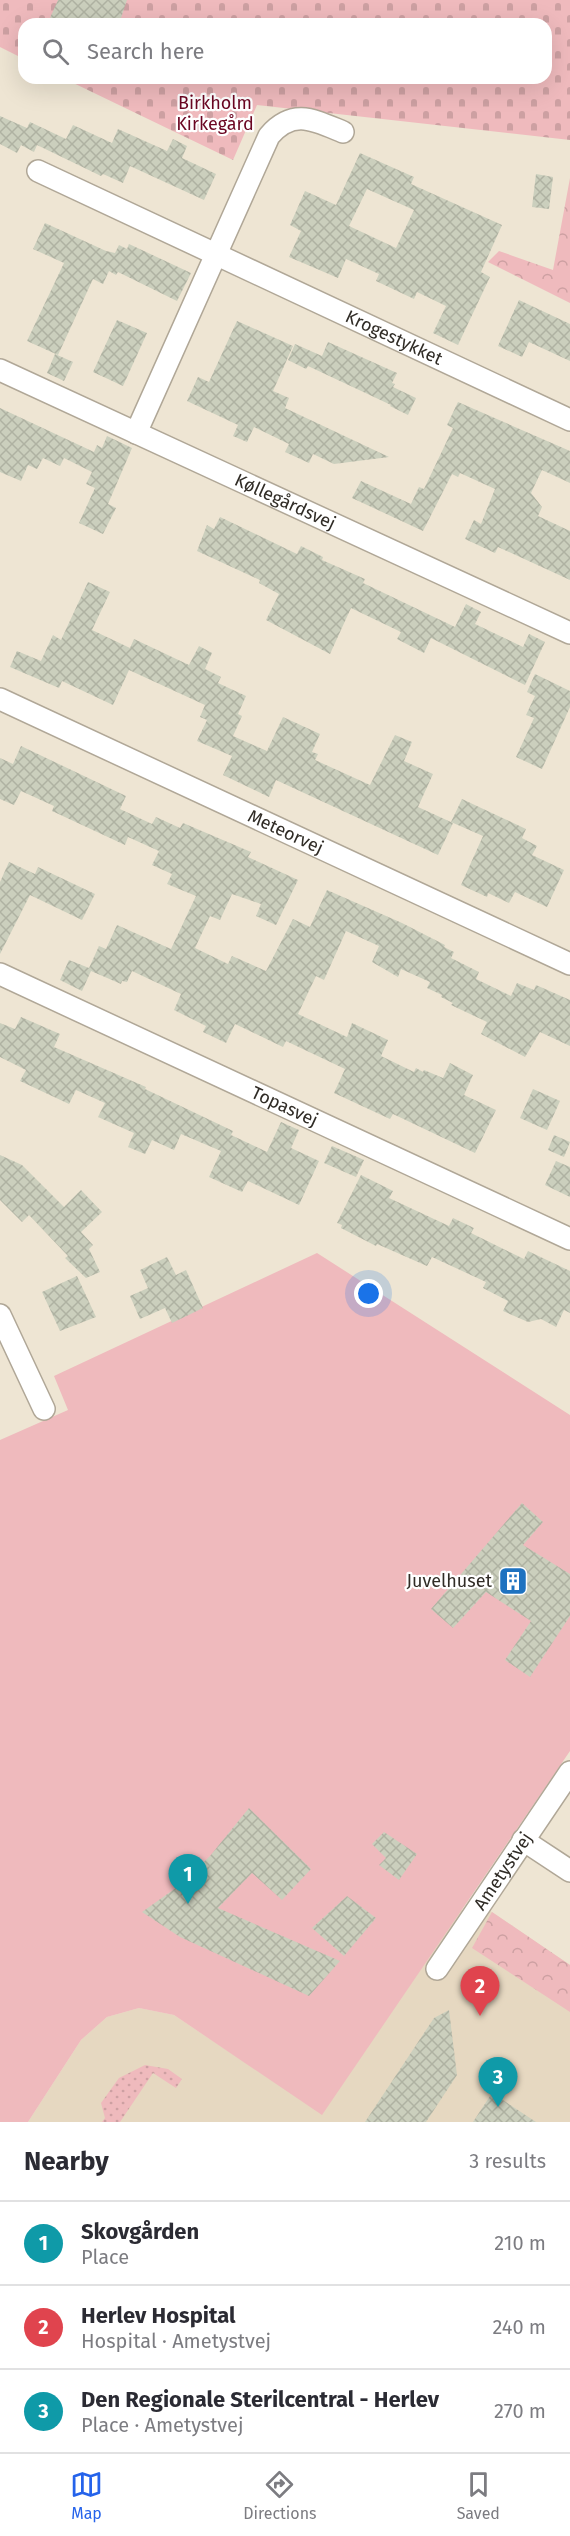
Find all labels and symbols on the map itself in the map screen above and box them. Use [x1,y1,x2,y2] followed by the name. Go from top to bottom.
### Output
[176,92,254,135] park label: Birkholm Kirkegård
[342,305,446,370] street label: Krogestykket
[231,469,339,534] street label: Køllegårdsvej
[244,805,327,859] street label: Meteorvej
[248,1081,321,1131] street label: Topasvej
[354,1279,383,1308] your location
[497,1565,529,1597] building icon: Juvelhuset
[406,1570,492,1592] place label: Juvelhuset
[469,1828,537,1914] street label: Ametystvej
[168,1854,207,1904] pin: 1
[460,1966,500,2016] pin: 2
[478,2058,518,2107] pin: 3

